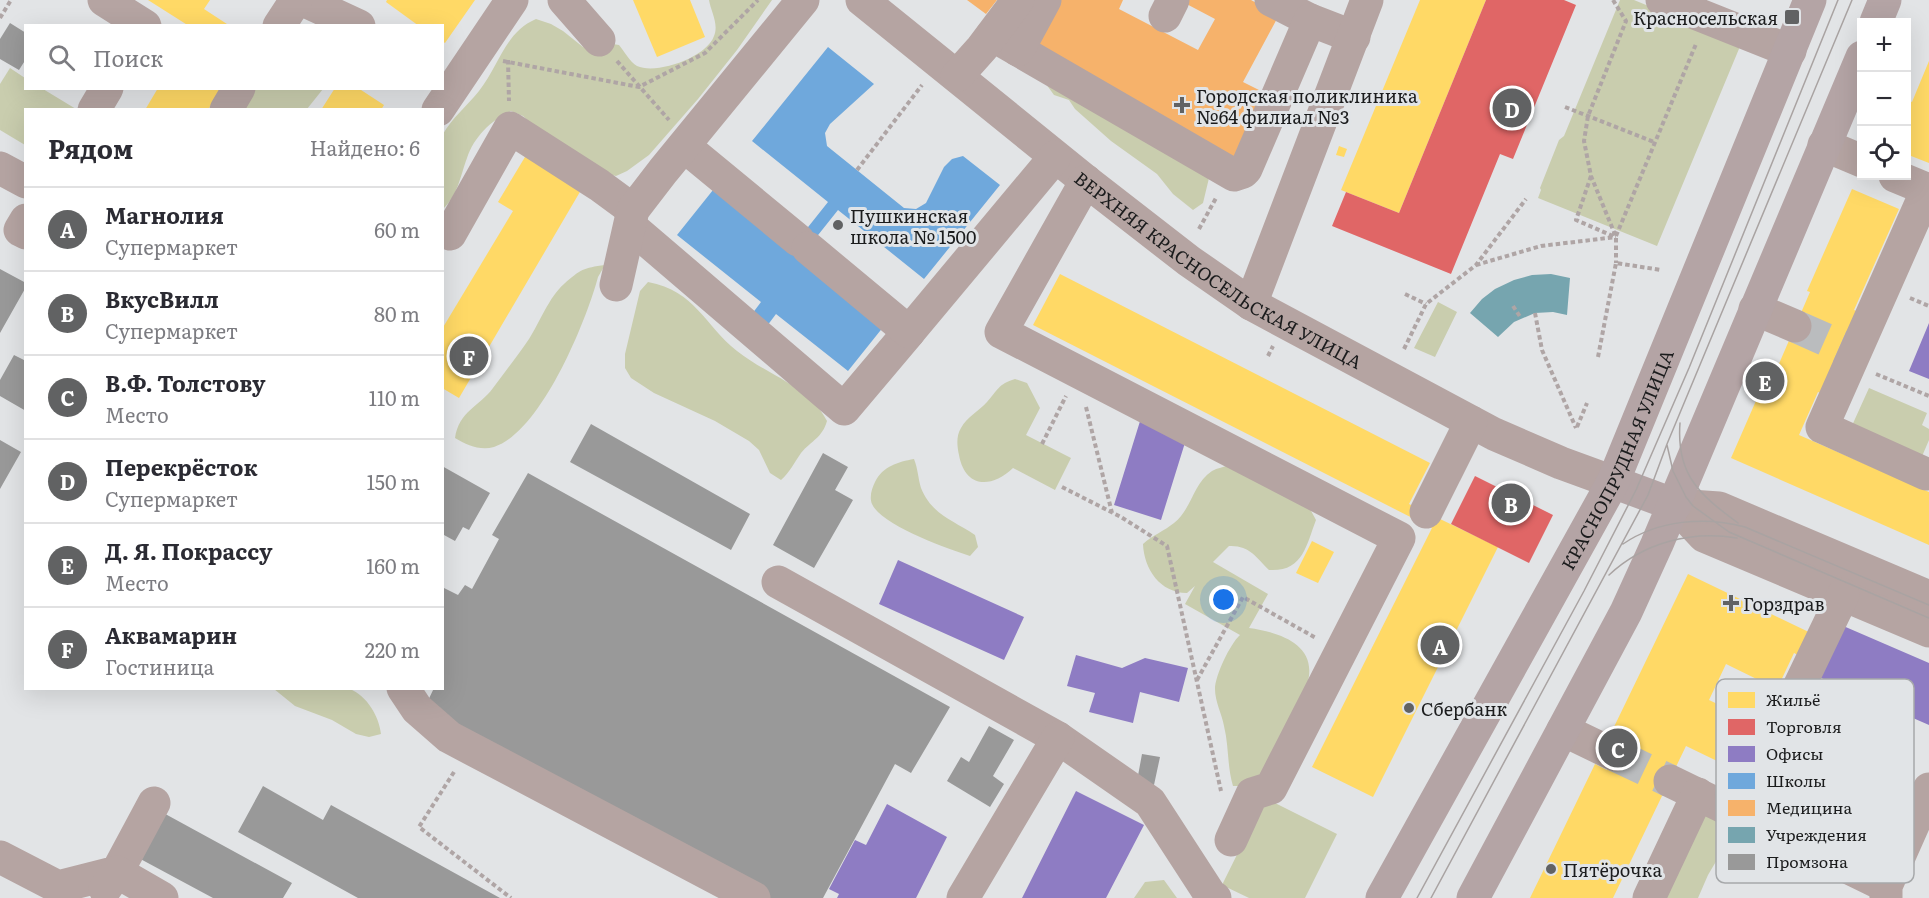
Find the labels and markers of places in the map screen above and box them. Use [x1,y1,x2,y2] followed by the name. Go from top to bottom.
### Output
[1633,4,1778,31] place label: Красносельская
[1783,8,1801,26] marker: Красносельская
[1196,82,1418,130] place label: Городская поликлиника №64 филиал №3
[1492,86,1532,130] pin: D
[1173,96,1191,114] marker: Городская поликлиника №64 филиал №3
[850,202,976,250] place label: Пушкинская школа № 1500
[831,218,845,232] marker: Пушкинская школа № 1500
[450,334,488,378] pin: F
[1746,358,1784,404] pin: E
[1492,480,1530,526] pin: B
[1743,590,1825,617] place label: Горздрав
[1724,596,1738,610] marker: Горздрав
[1420,622,1460,668] pin: A
[1421,695,1508,722] place label: Сбербанк
[1402,701,1416,715] marker: Сбербанк
[1598,726,1638,771] pin: C
[1563,856,1662,883] place label: Пятёрочка
[1544,862,1558,876] marker: Пятёрочка

